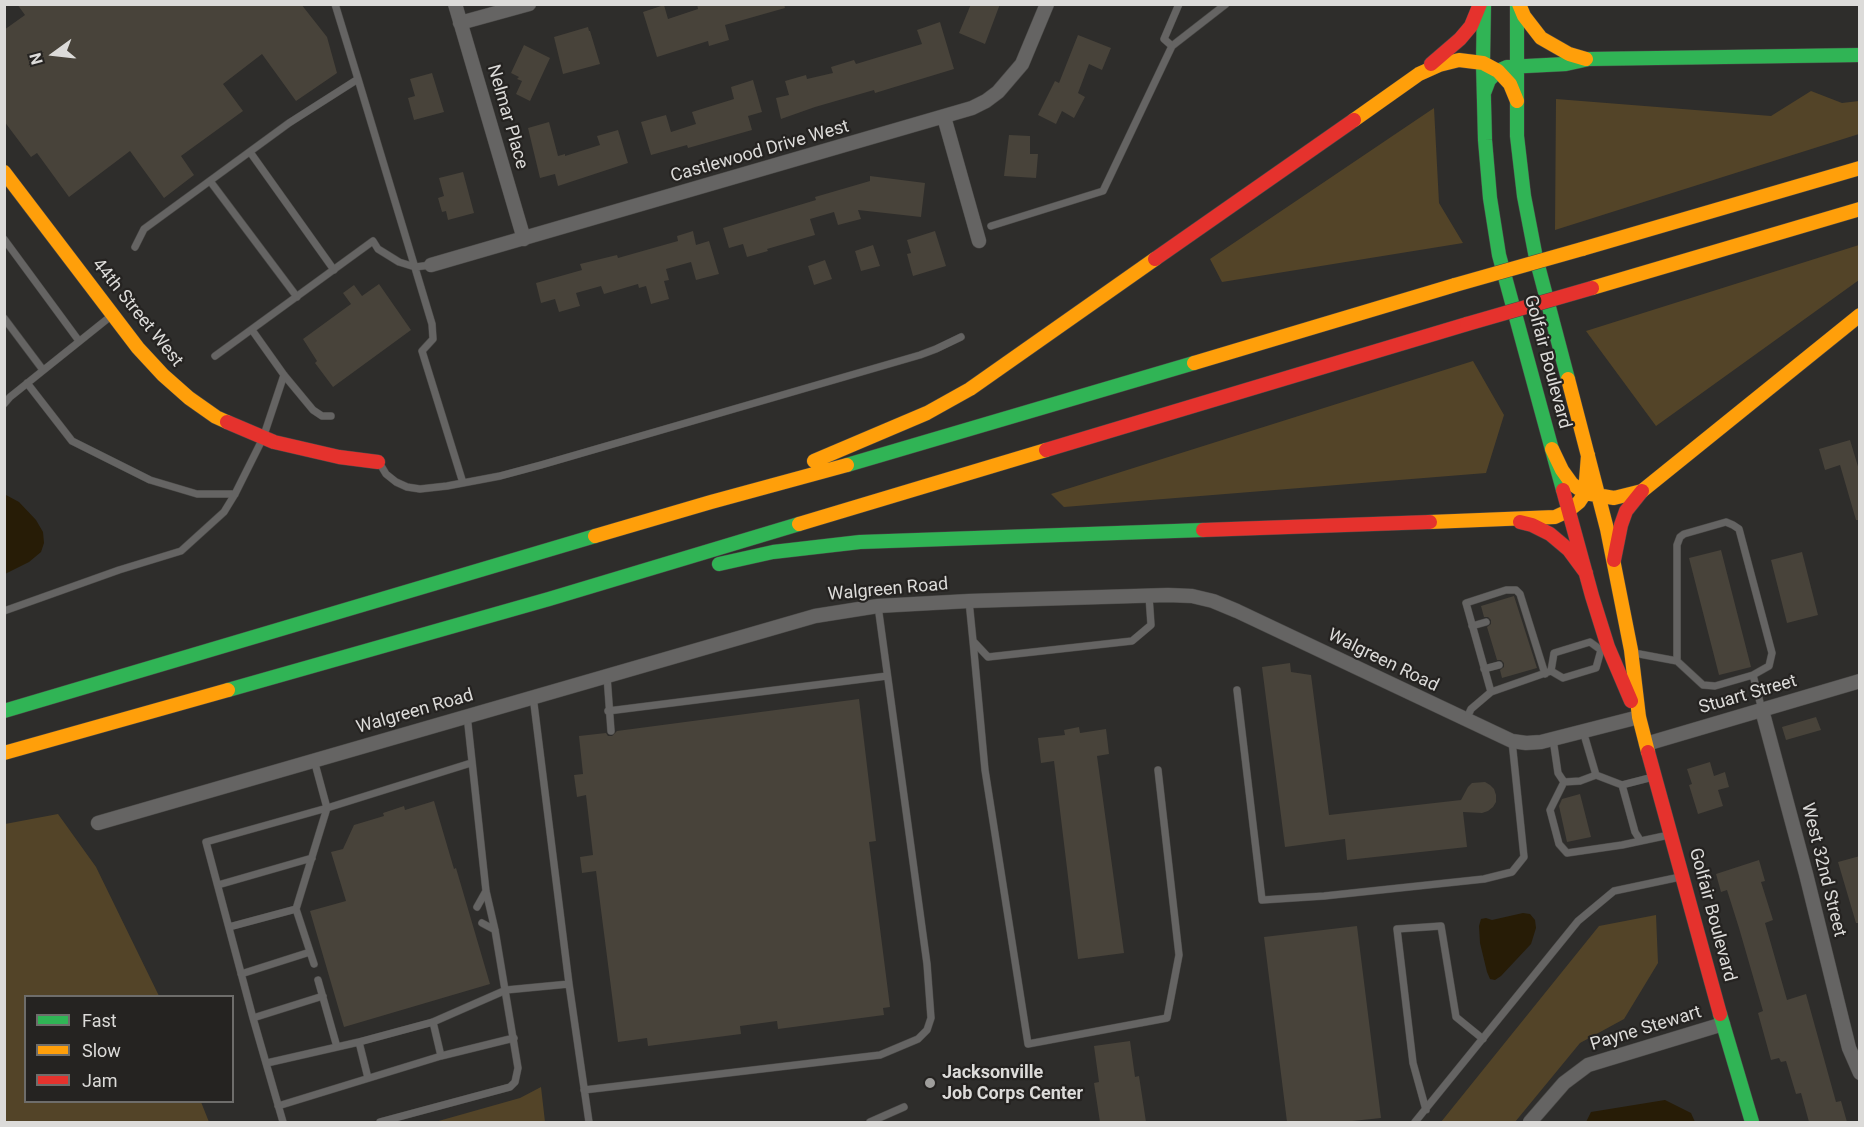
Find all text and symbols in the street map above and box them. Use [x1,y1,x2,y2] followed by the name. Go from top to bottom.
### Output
[24,24,84,84] north arrow
[25,51,47,67] text: N
[482,62,532,172] street label: Nelmar Place
[668,116,852,188] street label: Castlewood Drive West
[87,255,187,371] street label: 44th Street West
[1519,293,1575,431] street label: Golfair Boulevard
[827,574,949,606] street label: Walgreen Road
[1324,625,1442,697] street label: Walgreen Road
[1697,671,1799,719] street label: Stuart Street
[354,685,476,739] street label: Walgreen Road
[1796,801,1850,939] street label: West 32nd Street
[1684,846,1740,984] street label: Golfair Boulevard
[24,995,234,1103] legend
[1588,1002,1704,1056] street label: Payne Stewart
[82,1010,117,1031] text: Fast
[82,1040,121,1061] text: Slow
[942,1062,1083,1104] place label: Jacksonville Job Corps Center
[82,1070,118,1091] text: Jam
[923,1076,937,1090] marker: Jacksonville Job Corps Center

